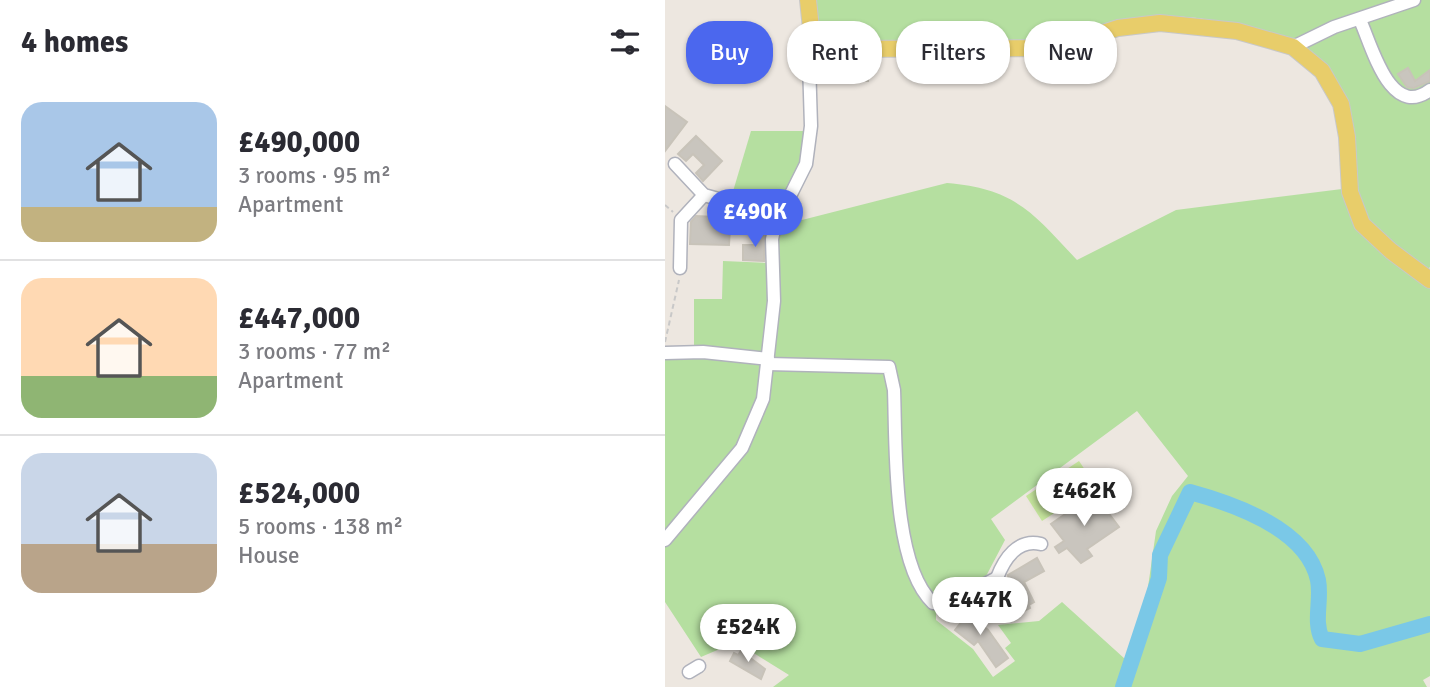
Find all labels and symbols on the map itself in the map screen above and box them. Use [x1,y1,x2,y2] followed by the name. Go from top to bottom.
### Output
[706,190,804,249] pin: £490K
[1035,468,1133,528] pin: £462K
[931,578,1029,637] pin: £447K
[699,604,797,664] pin: £524K

